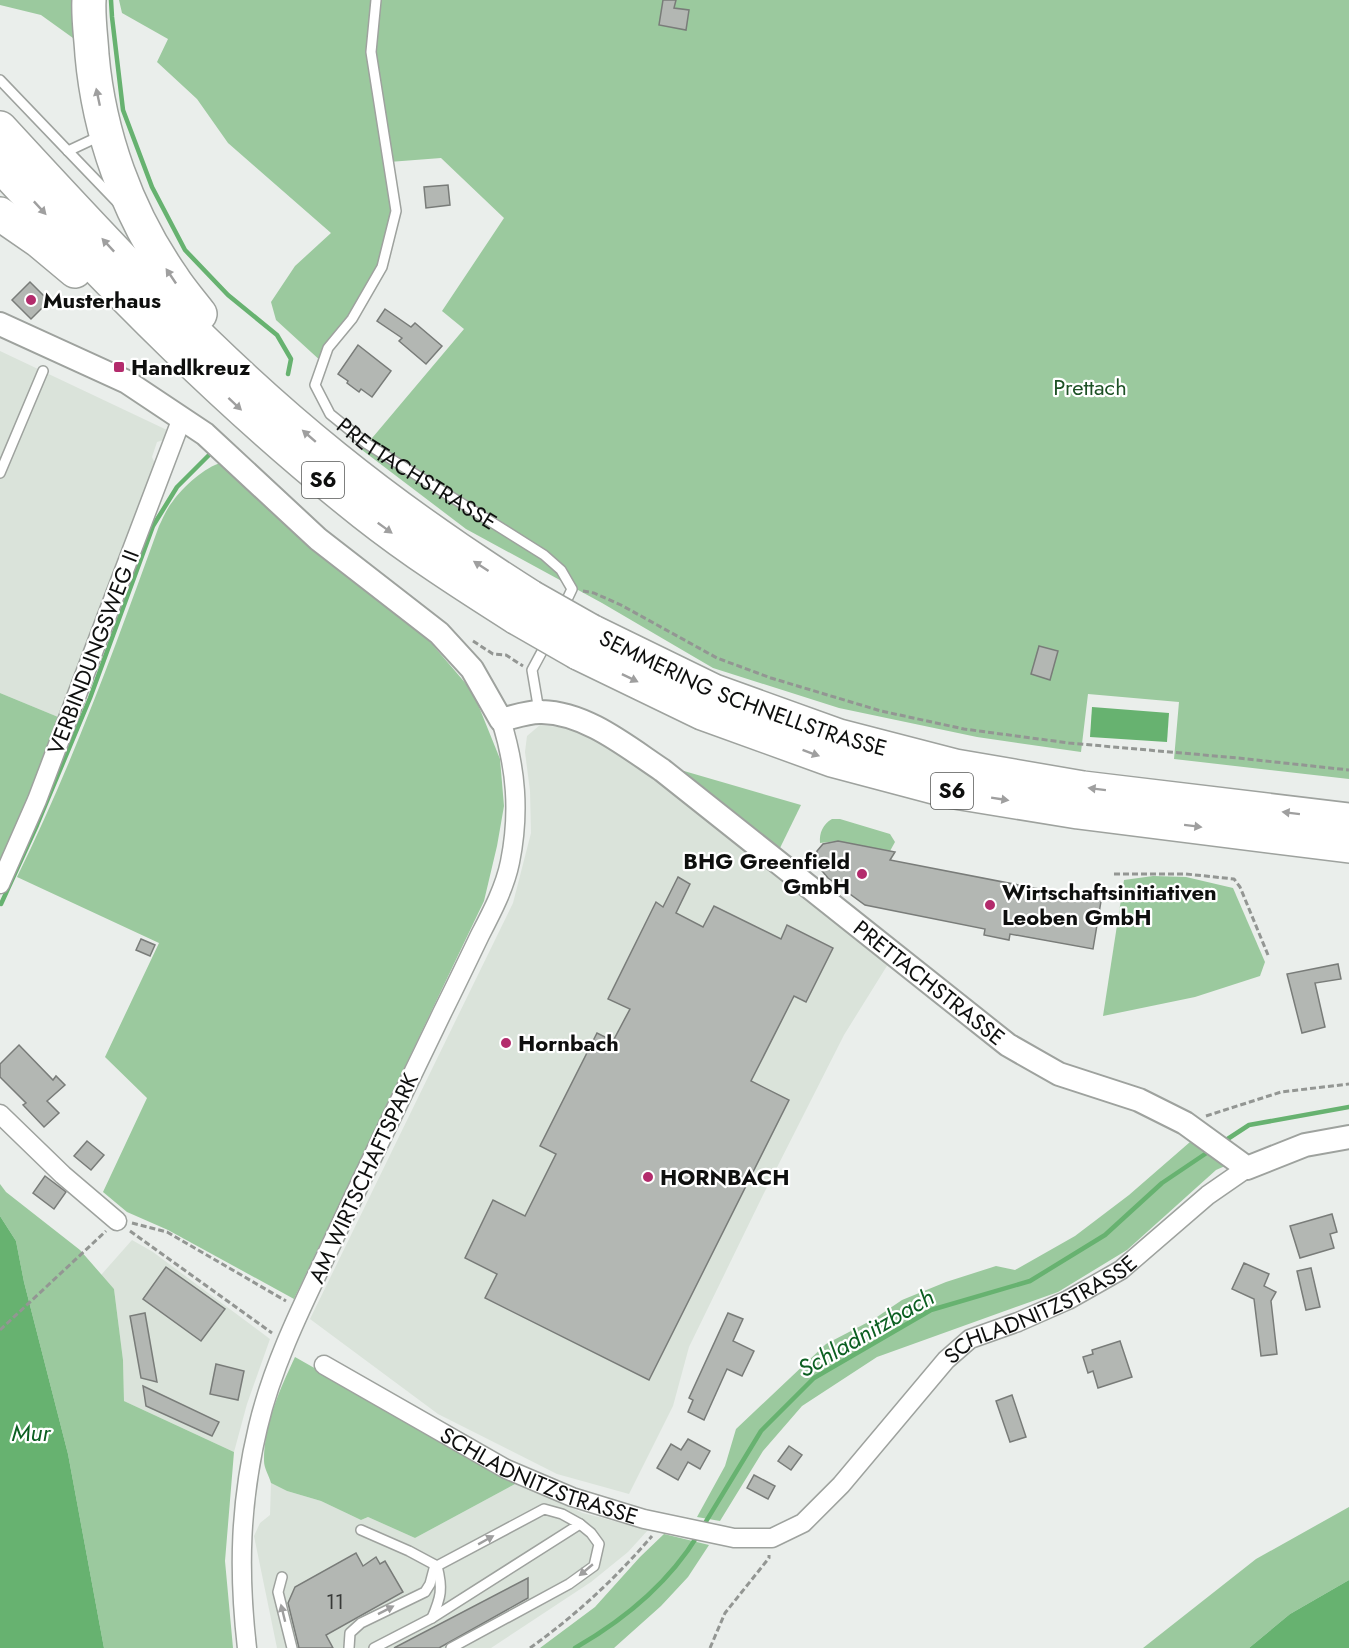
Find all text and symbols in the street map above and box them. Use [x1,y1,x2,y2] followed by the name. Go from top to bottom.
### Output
[93,87,102,106] one-way arrow
[33,200,46,215] one-way arrow
[102,238,115,253] one-way arrow
[165,268,177,284] one-way arrow
[43,284,161,316] place label: Musterhaus
[24,293,38,307] marker: Musterhaus
[131,351,251,383] place label: Handlkreuz
[112,360,126,374] marker: Handlkreuz
[1053,371,1127,403] park label: Prettach
[227,396,241,410] one-way arrow
[330,410,503,538] street label: PRETTACHSTRASSE
[302,430,317,443] one-way arrow
[302,462,344,498] road number: S6
[376,522,392,534] one-way arrow
[39,545,147,759] street label: VERBINDUNGSWEG II
[473,560,490,571] one-way arrow
[594,622,891,764] street label: SEMMERING SCHNELLSTRASSE
[622,674,639,683] one-way arrow
[802,748,820,758] one-way arrow
[931,773,973,809] road number: S6
[1088,785,1107,794] one-way arrow
[990,795,1009,804] one-way arrow
[1281,808,1300,818] one-way arrow
[1183,821,1202,831] one-way arrow
[683,845,850,902] place label: BHG Greenfield GmbH
[855,867,869,881] marker: BHG Greenfield GmbH
[1002,876,1217,933] place label: Wirtschaftsinitiativen Leoben GmbH
[983,898,997,912] marker: Wirtschaftsinitiativen Leoben GmbH
[847,912,1012,1053] street label: PRETTACHSTRASSE
[518,1027,619,1059] place label: Hornbach
[499,1036,513,1050] marker: Hornbach
[300,1067,426,1288] street label: AM WIRTSCHAFTSPARK
[660,1161,790,1193] place label: HORNBACH
[641,1170,655,1184] marker: HORNBACH
[936,1247,1144,1371] street label: SCHLADNITZSTRASSE
[791,1279,941,1386] water label: Schladnitzbach
[11,1415,53,1450] water label: Mur
[434,1419,642,1532] street label: SCHLADNITZSTRASSE
[477,1535,494,1545] one-way arrow
[579,1564,594,1577] one-way arrow
[326,1588,344,1617] house number: 11
[277,1603,287,1622] one-way arrow
[378,1606,395,1615] one-way arrow

